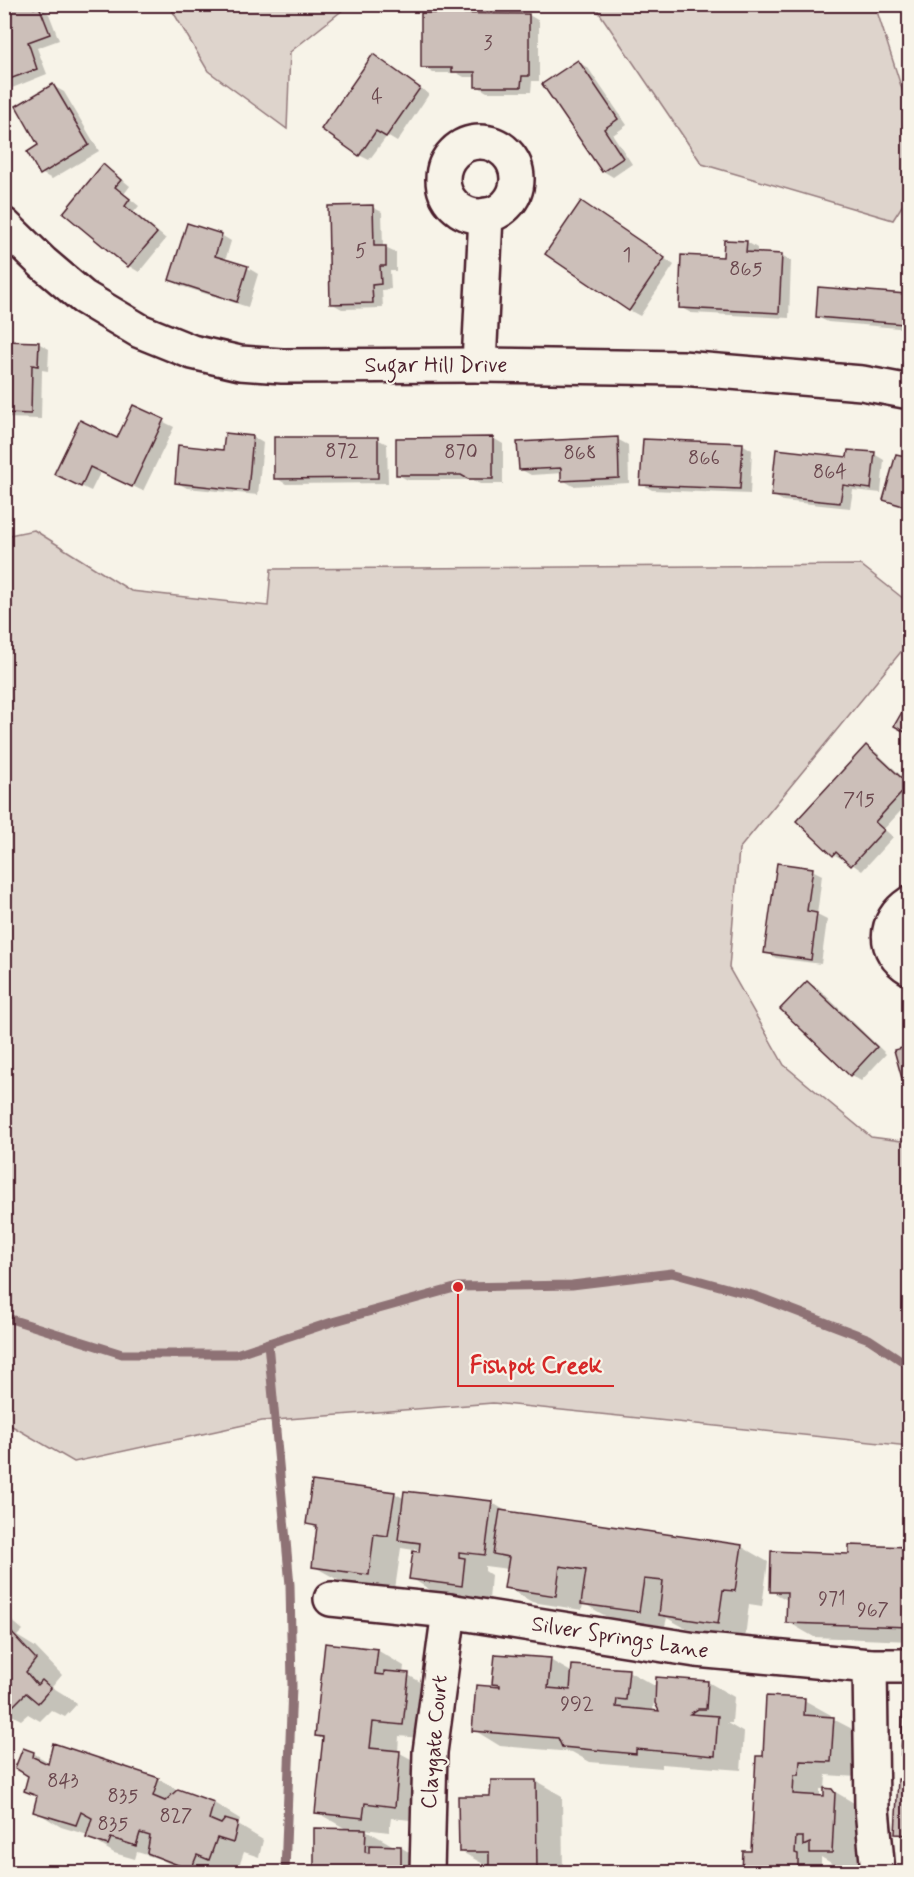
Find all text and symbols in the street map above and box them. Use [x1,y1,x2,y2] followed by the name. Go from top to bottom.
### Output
[483,30,493,57] house number: 3
[371,84,383,111] house number: 4
[355,238,367,265] house number: 5
[623,242,631,269] house number: 1
[729,256,763,283] house number: 865
[365,352,507,383] street label: Sugar Hill Drive
[325,438,359,465] house number: 872
[444,439,478,466] house number: 870
[563,440,597,467] house number: 868
[688,445,720,472] house number: 866
[813,459,847,486] house number: 864
[843,787,875,814] house number: 715
[458,1344,614,1386] callout: Fishpot Creek
[470,1351,603,1382] text: Fishpot Creek
[818,1586,846,1613] house number: 971
[857,1597,889,1624] house number: 967
[529,1610,711,1669] street label: Silver Springs Lane
[415,1674,456,1810] street label: Claygate Court
[560,1691,594,1718] house number: 992
[47,1768,79,1795] house number: 843
[108,1783,138,1810] house number: 835
[160,1803,193,1830] house number: 827
[98,1811,128,1838] house number: 835

